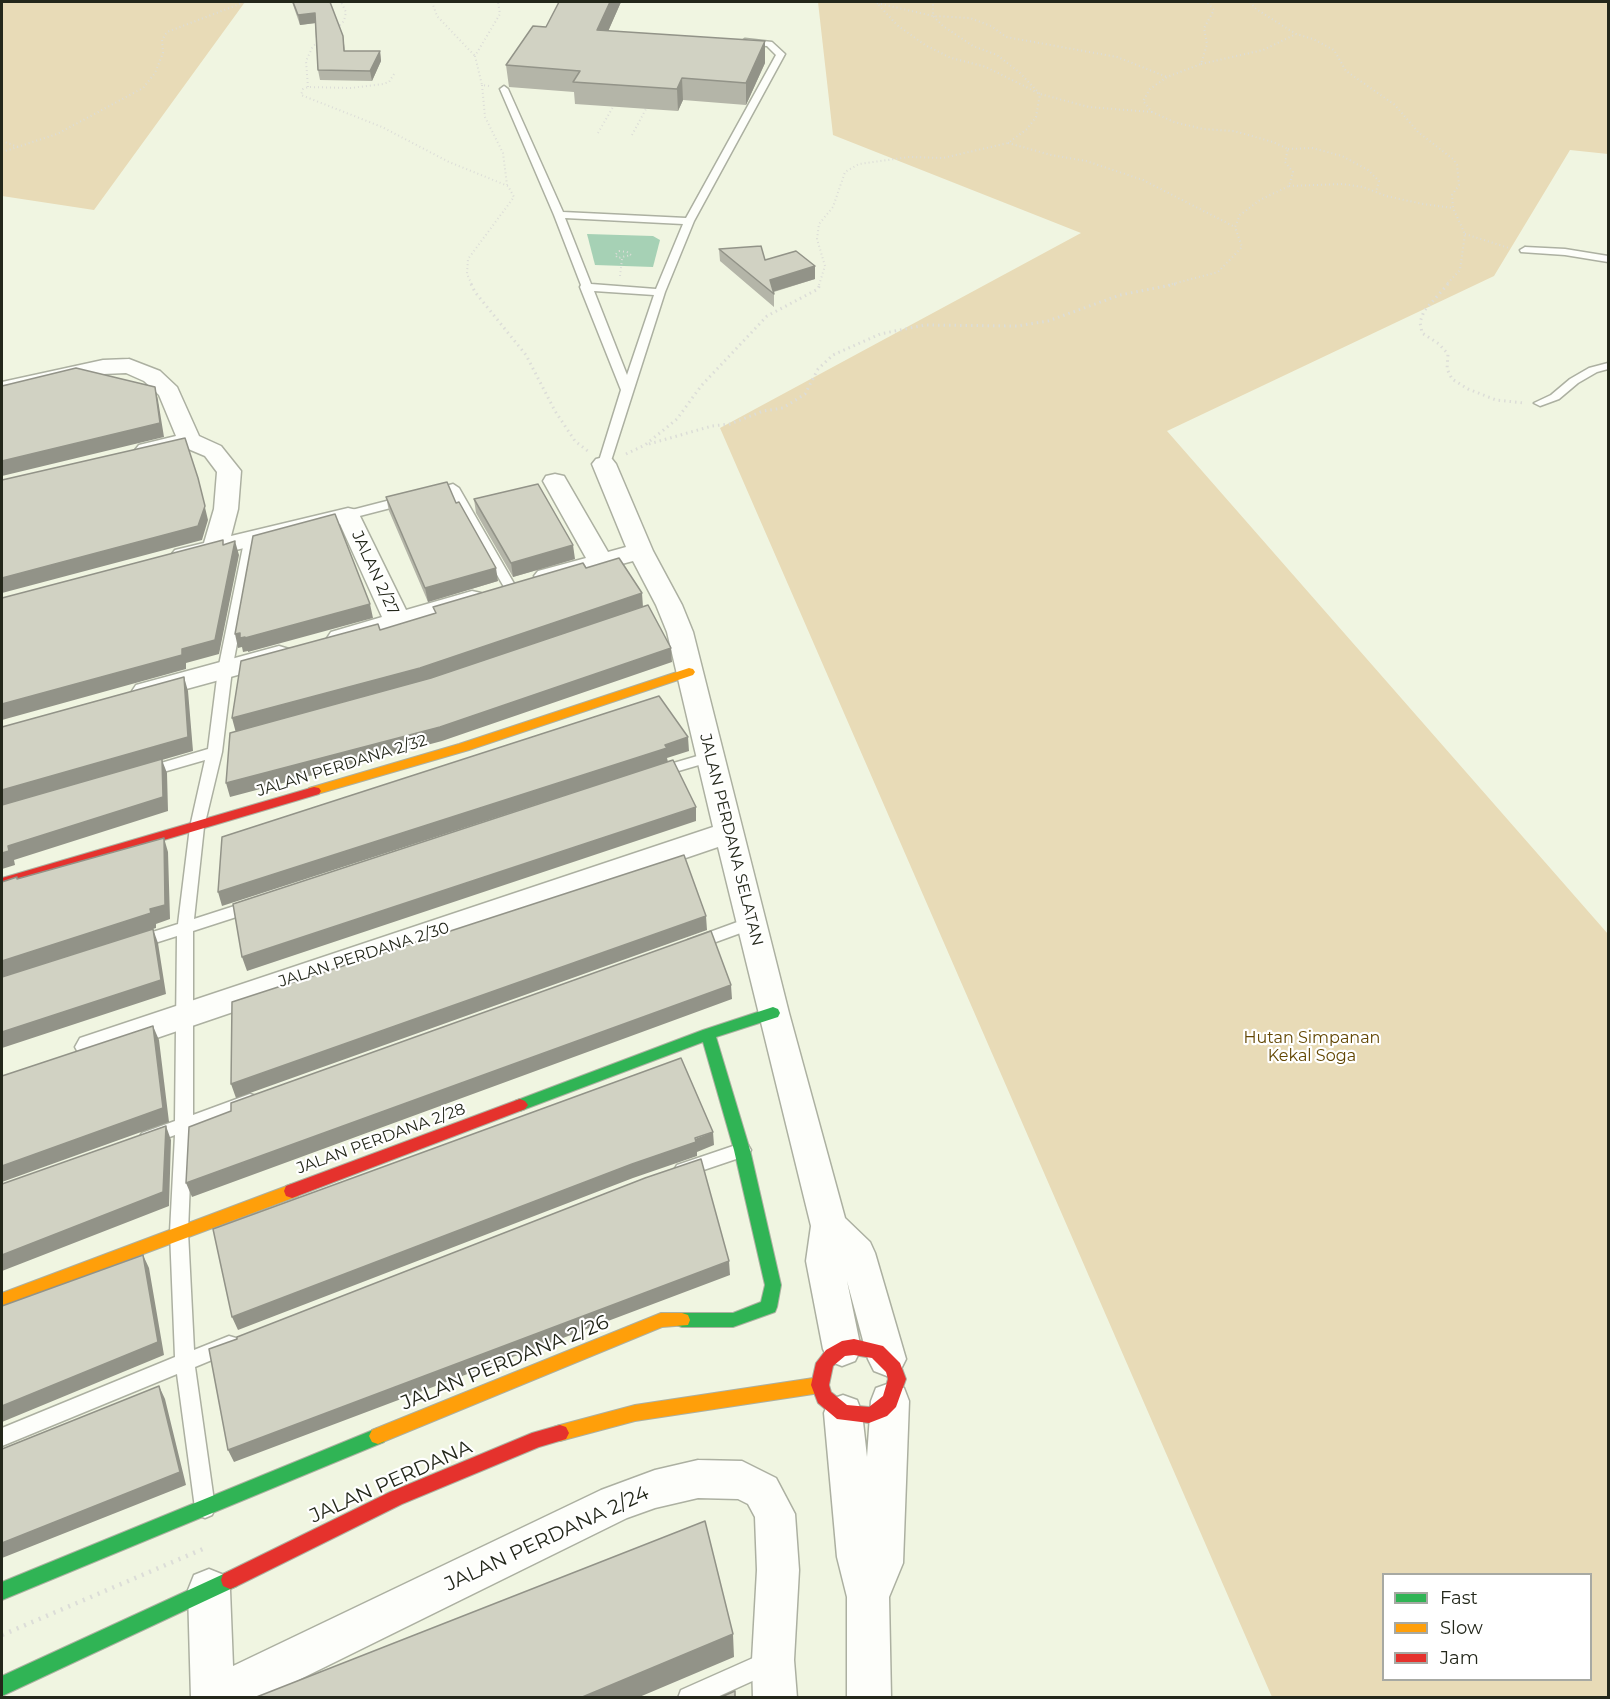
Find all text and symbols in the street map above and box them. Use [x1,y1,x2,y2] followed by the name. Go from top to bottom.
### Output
[347,528,403,618] street label: JALAN 2/27
[255,731,429,801] street label: JALAN PERDANA 2/32
[695,732,767,948] street label: JALAN PERDANA SELATAN
[276,918,452,992] street label: JALAN PERDANA 2/30
[1244,1028,1380,1066] park label: Hutan Simpanan Kekal Soga
[294,1100,468,1178] street label: JALAN PERDANA 2/28
[398,1310,612,1416] street label: JALAN PERDANA 2/26
[306,1435,476,1529] street label: JALAN PERDANA
[441,1481,653,1597] street label: JALAN PERDANA 2/24
[1382,1573,1592,1681] legend
[1440,1587,1478,1609] text: Fast
[1440,1617,1483,1639] text: Slow
[1440,1647,1479,1669] text: Jam

